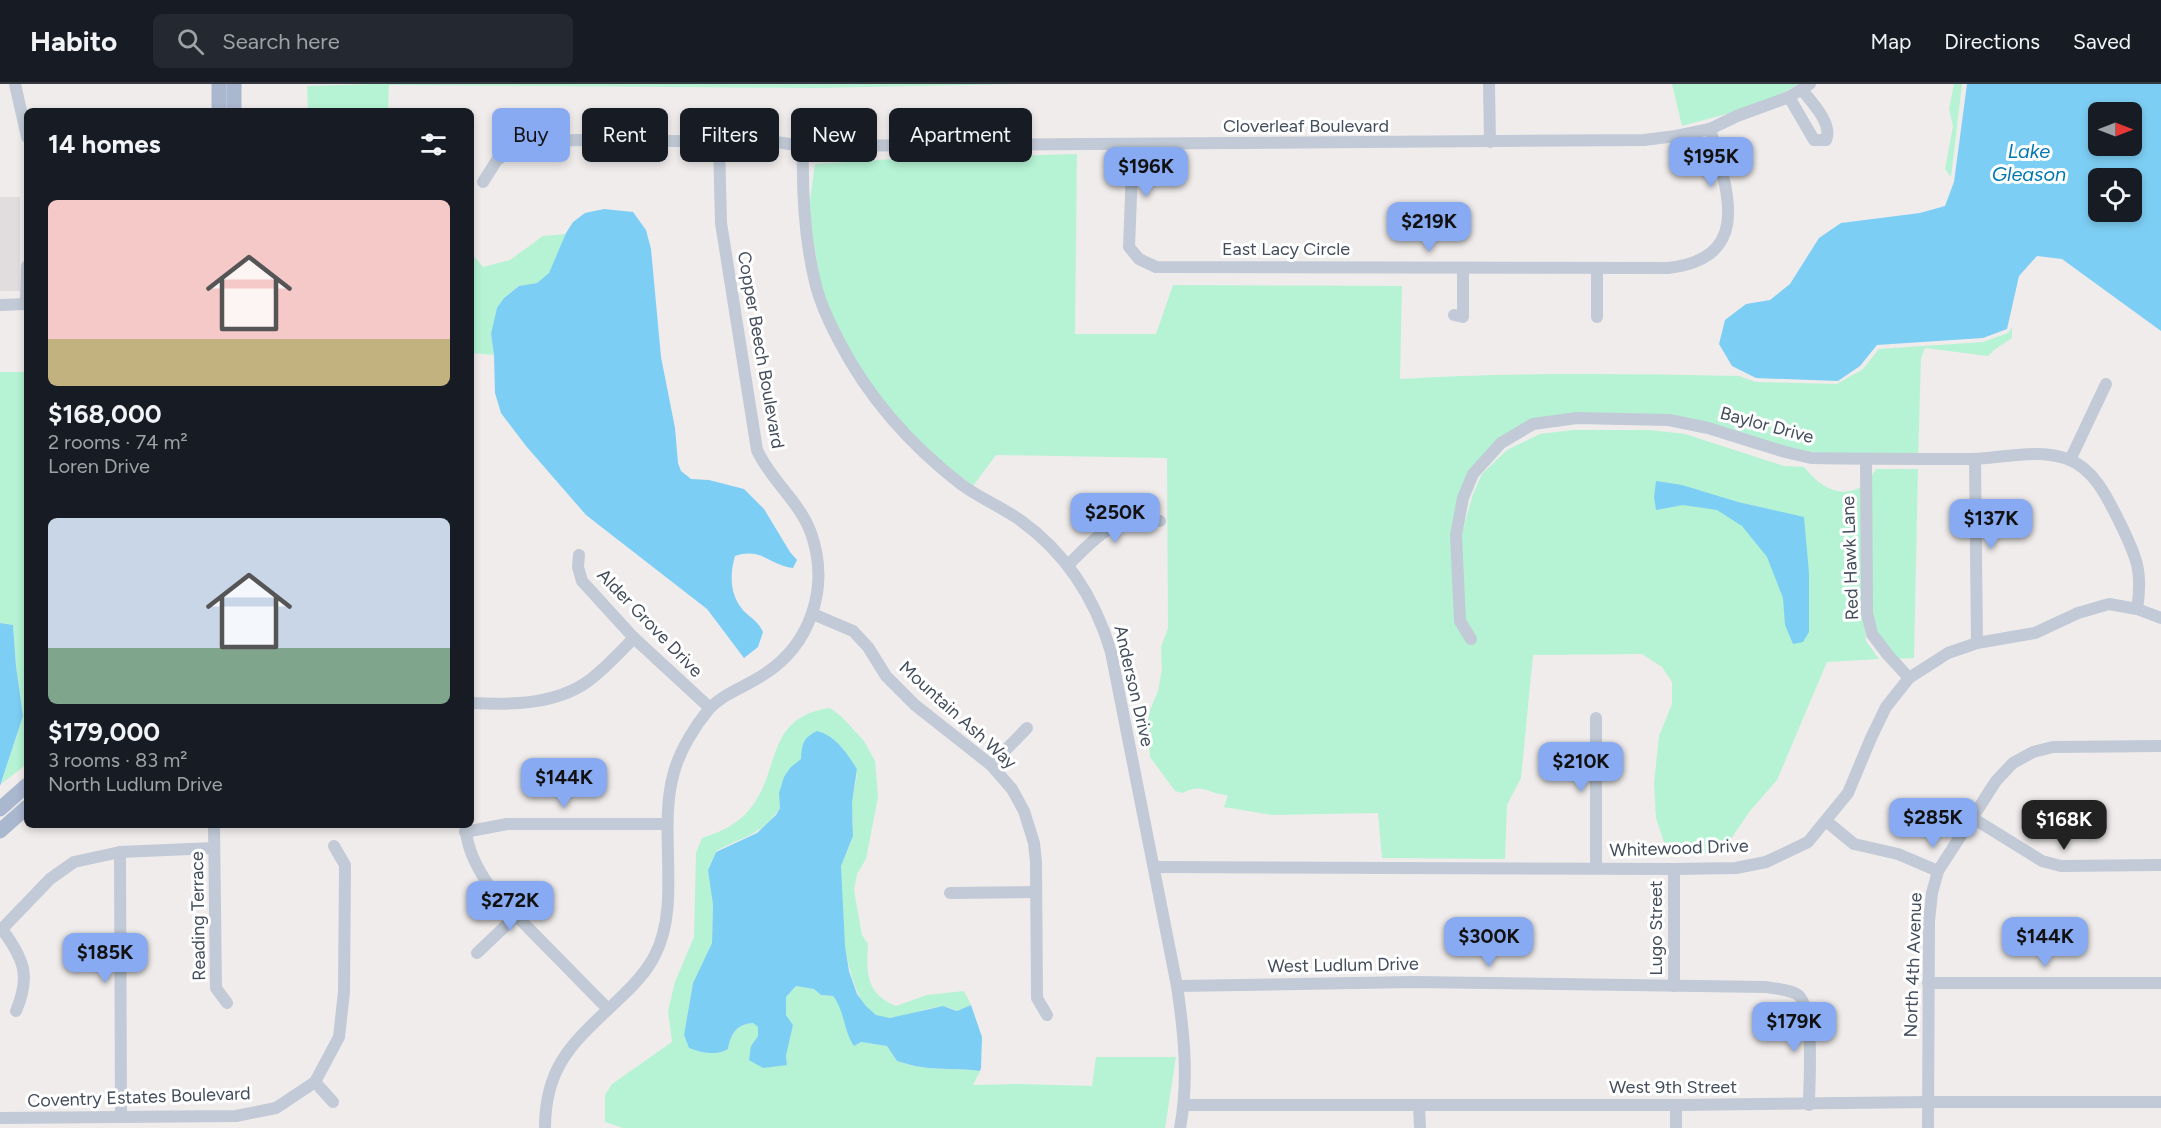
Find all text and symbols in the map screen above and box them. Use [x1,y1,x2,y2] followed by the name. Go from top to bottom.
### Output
[153,14,573,68] search box
[30,24,117,58] text: Habito
[174,25,207,58] icon: search
[222,28,340,55] text: Search here
[1870,29,1911,54] text: Map
[1944,29,2040,54] text: Directions
[2073,29,2131,54] text: Saved
[2088,102,2142,156] north arrow
[2088,102,2142,222] map controls
[492,108,570,162] chip: Buy
[582,108,668,162] chip: Rent
[680,108,779,162] chip: Filters
[791,108,877,162] chip: New
[889,108,1032,162] chip: Apartment
[1223,115,1389,137] street label: Cloverleaf Boulevard
[48,128,161,160] text: 14 homes
[417,128,450,161] icon: filters
[1669,137,1753,188] pin: $195K
[1992,139,2066,186] water label: Lake Gleason
[1683,144,1739,168] text: $195K
[1104,147,1188,198] pin: $196K
[1118,154,1174,178] text: $196K
[2088,168,2142,222] button: locate
[1387,202,1471,253] pin: $219K
[1401,209,1457,233] text: $219K
[1222,238,1350,260] street label: East Lacy Circle
[195,239,303,347] icon: home
[733,250,789,450] street label: Copper Beech Boulevard
[48,398,162,430] text: $168,000
[1718,402,1816,448] street label: Baylor Drive
[48,430,188,454] text: 2 rooms · 74 m²
[48,454,150,478] text: Loren Drive
[1073,493,1157,544] pin: $250K
[1837,495,1863,621] street label: Red Hawk Lane
[1949,499,2033,550] pin: $137K
[1085,500,1145,524] text: $250K
[1963,506,2019,530] text: $137K
[195,557,303,665] icon: home
[593,564,707,682] street label: Alder Grove Drive
[1109,623,1159,749] street label: Anderson Drive
[895,656,1022,774] street label: Mountain Ash Way
[48,716,160,748] text: $179,000
[1539,742,1623,793] pin: $210K
[48,748,187,772] text: 3 rooms · 83 m²
[1552,749,1610,773] text: $210K
[522,758,606,809] pin: $144K
[535,765,593,789] text: $144K
[48,772,223,796] text: North Ludlum Drive
[1891,798,1975,849] pin: $285K
[2022,800,2106,851] pin: $168K
[1903,805,1963,829] text: $285K
[2036,807,2092,831] text: $168K
[1609,835,1749,861] street label: Whitewood Drive
[186,851,210,981] street label: Reading Terrace
[1645,880,1667,976] street label: Lugo Street
[468,881,552,932] pin: $272K
[481,888,539,912] text: $272K
[1899,892,1927,1038] street label: North 4th Avenue
[1447,917,1531,968] pin: $300K
[2003,917,2087,968] pin: $144K
[1458,924,1520,948] text: $300K
[2016,924,2074,948] text: $144K
[63,933,147,984] pin: $185K
[77,940,133,964] text: $185K
[1267,953,1419,977] street label: West Ludlum Drive
[1752,1002,1836,1053] pin: $179K
[1766,1009,1822,1033] text: $179K
[1609,1076,1737,1098] street label: West 9th Street
[27,1082,251,1112] street label: Coventry Estates Boulevard

